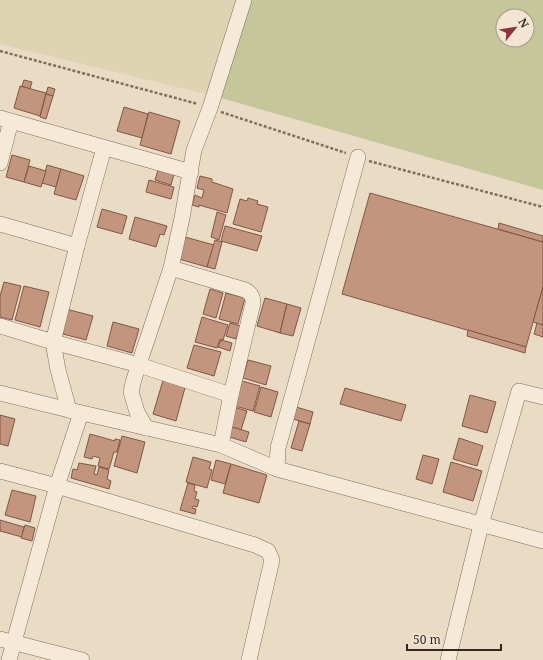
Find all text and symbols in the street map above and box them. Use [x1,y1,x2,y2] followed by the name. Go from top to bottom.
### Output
[495,8,535,48] north arrow
[515,15,533,31] text: N
[407,626,501,652] scale bar
[413,631,441,648] text: 50 m

